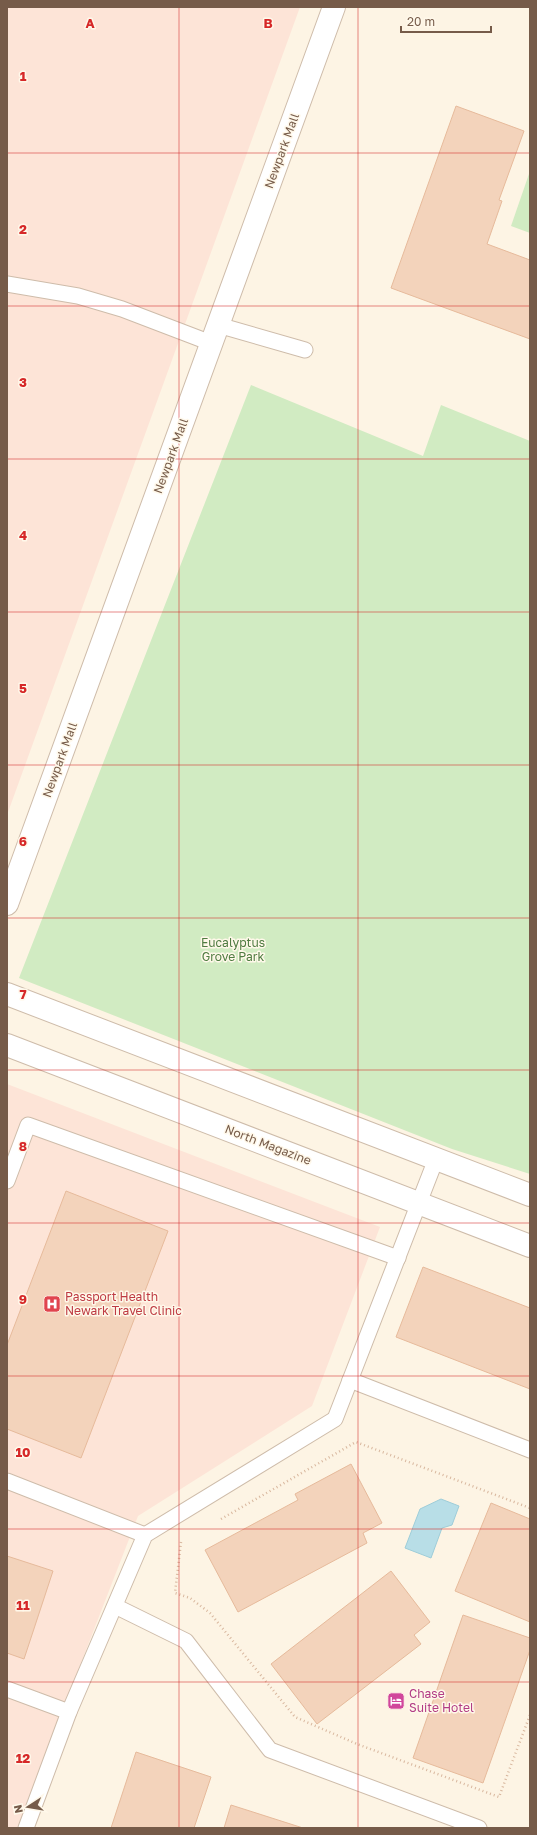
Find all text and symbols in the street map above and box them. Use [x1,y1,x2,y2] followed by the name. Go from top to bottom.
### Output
[401,8,491,34] scale bar
[407,14,435,29] text: 20 m
[85,15,95,31] text: A
[263,15,273,31] text: B
[20,68,27,84] text: 1
[261,111,302,191] street label: Newpark Mall
[19,221,27,237] text: 2
[19,374,27,390] text: 3
[150,416,191,496] street label: Newpark Mall
[19,527,27,543] text: 4
[19,680,27,696] text: 5
[39,720,80,800] street label: Newpark Mall
[19,833,27,849] text: 6
[201,935,265,964] park label: Eucalyptus Grove Park
[19,986,27,1002] text: 7
[223,1121,314,1168] street label: North Magazine
[19,1138,27,1154] text: 8
[65,1289,182,1318] place label: Passport Health Newark Travel Clinic
[19,1291,27,1307] text: 9
[42,1294,62,1314] hospital icon: Passport Health Newark Travel Clinic
[15,1444,31,1460] text: 10
[16,1597,30,1613] text: 11
[409,1686,474,1715] place label: Chase Suite Hotel
[386,1691,406,1711] hotel icon: Chase Suite Hotel
[16,1750,30,1766] text: 12
[8,1787,48,1827] north arrow
[11,1804,25,1815] text: N

